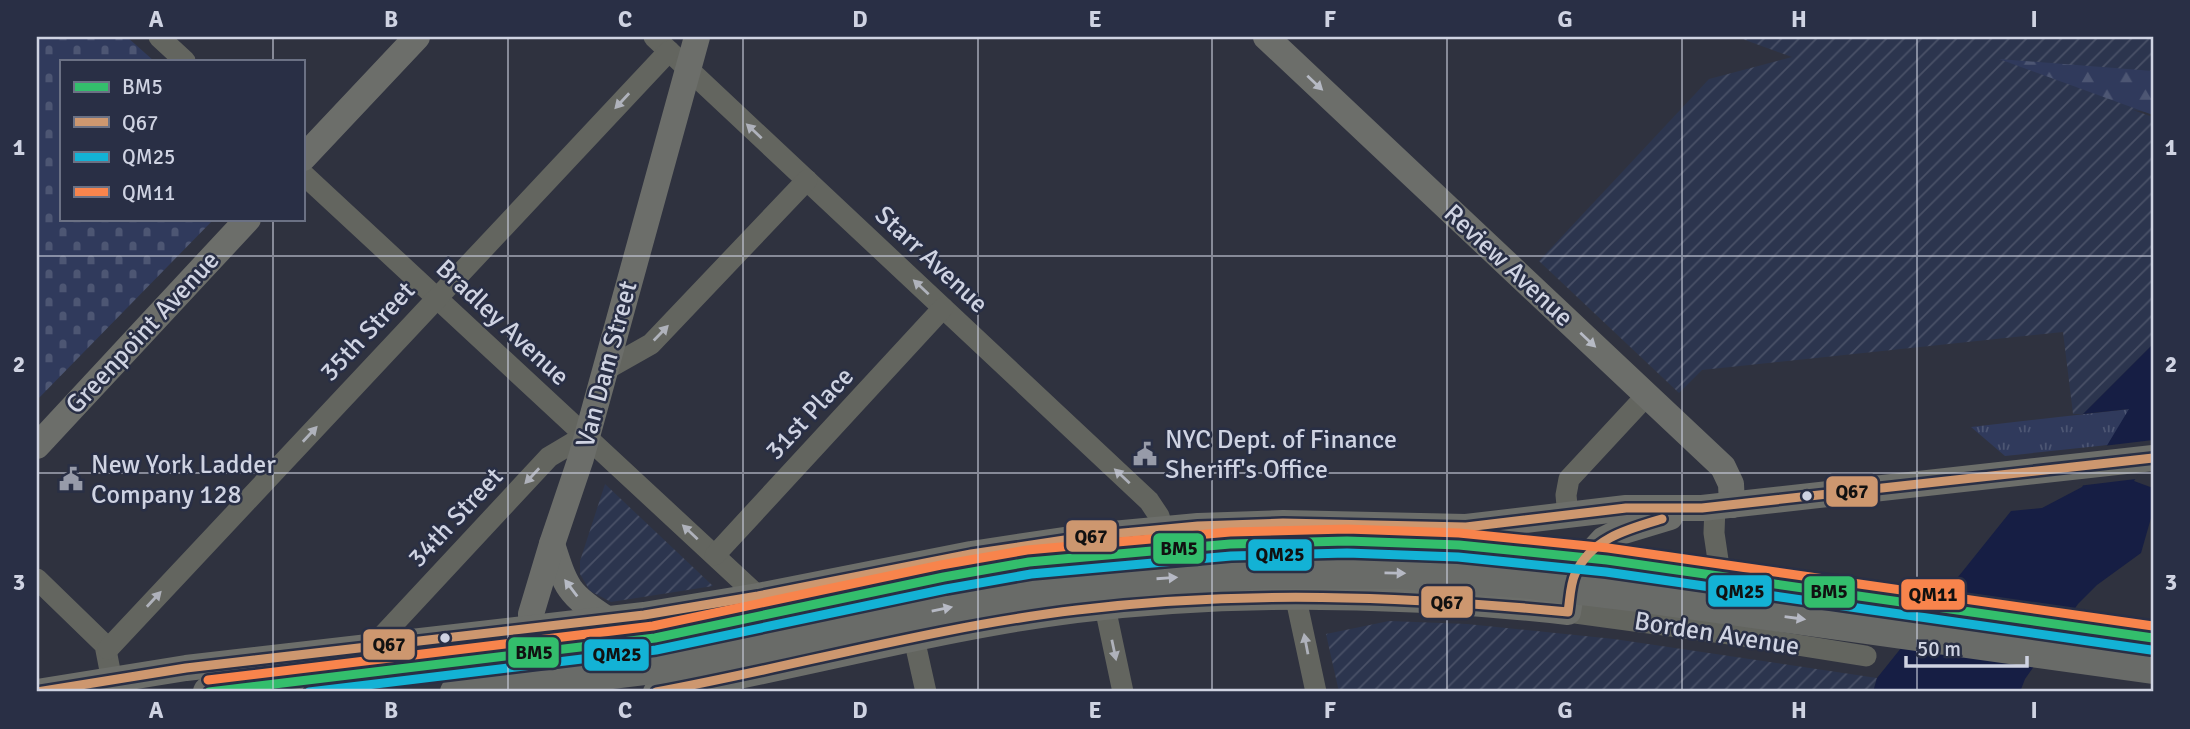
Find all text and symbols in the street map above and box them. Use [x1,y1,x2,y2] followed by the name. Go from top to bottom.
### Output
[149,5,164,34] text: A
[384,5,398,34] text: B
[618,5,632,34] text: C
[852,5,868,34] text: D
[1088,5,1102,34] text: E
[1324,5,1336,34] text: F
[1557,5,1573,34] text: G
[1791,5,1807,34] text: H
[2030,5,2038,34] text: I
[60,60,304,220] legend
[122,74,163,100] text: BM5
[1306,75,1323,91] one-way arrow
[614,92,630,109] one-way arrow
[122,110,158,136] text: Q67
[746,124,763,140] one-way arrow
[13,133,25,162] text: 1
[2165,133,2177,162] text: 1
[122,144,175,170] text: QM25
[122,180,175,206] text: QM11
[1437,198,1580,334] street label: Review Avenue
[868,199,994,320] street label: Starr Avenue
[59,245,226,421] street label: Greenpoint Avenue
[429,253,576,393] street label: Bradley Avenue
[313,275,422,388] street label: 35th Street
[569,278,645,451] street label: Van Dam Street
[912,278,929,295] one-way arrow
[653,325,669,342] one-way arrow
[1579,332,1597,348] one-way arrow
[13,350,25,379] text: 2
[2165,350,2177,379] text: 2
[759,361,861,467] street label: 31st Place
[1165,424,1397,486] place label: NYC Dept. of Finance Sheriff's Office
[302,426,318,443] one-way arrow
[1131,440,1159,468] public building icon: NYC Dept. of Finance Sheriff's Office
[91,449,276,511] place label: New York Ladder Company 128
[401,461,510,574] street label: 34th Street
[57,465,85,493] public building icon: New York Ladder Company 128
[524,467,540,484] one-way arrow
[1113,468,1131,484] one-way arrow
[1825,475,1879,508] line badge: Q67
[1835,480,1869,504] text: Q67
[1800,489,1814,503] unlabelled marker
[1065,519,1118,553] line badge: Q67
[681,524,699,540] one-way arrow
[1074,525,1108,549] text: Q67
[1152,532,1205,565] line badge: BM5
[1160,537,1198,561] text: BM5
[1247,538,1313,572] line badge: QM25
[1255,543,1305,567] text: QM25
[13,568,25,597] text: 3
[1384,568,1406,579] one-way arrow
[2165,568,2177,597] text: 3
[1157,572,1179,583] one-way arrow
[1707,574,1773,608] line badge: QM25
[1803,575,1856,609] line badge: BM5
[1900,578,1966,611] line badge: QM11
[563,580,578,598] one-way arrow
[1715,580,1765,604] text: QM25
[1810,580,1848,604] text: BM5
[1908,583,1958,607] text: QM11
[1420,585,1474,619] line badge: Q67
[146,591,162,608] one-way arrow
[1430,591,1464,615] text: Q67
[931,603,953,614] one-way arrow
[1632,605,1802,663] street label: Borden Avenue
[1784,613,1806,624] one-way arrow
[1906,624,2027,668] scale bar
[362,628,416,661] line badge: Q67
[438,631,452,645] unlabelled marker
[372,633,406,657] text: Q67
[1300,633,1311,655] one-way arrow
[507,636,560,669] line badge: BM5
[1917,636,1961,662] text: 50 m
[583,638,650,672] line badge: QM25
[1109,639,1120,661] one-way arrow
[515,641,553,665] text: BM5
[592,643,642,667] text: QM25
[149,696,164,725] text: A
[384,696,398,725] text: B
[618,696,632,725] text: C
[852,696,868,725] text: D
[1088,696,1102,725] text: E
[1324,696,1336,725] text: F
[1557,696,1573,725] text: G
[1791,696,1807,725] text: H
[2030,696,2038,725] text: I

